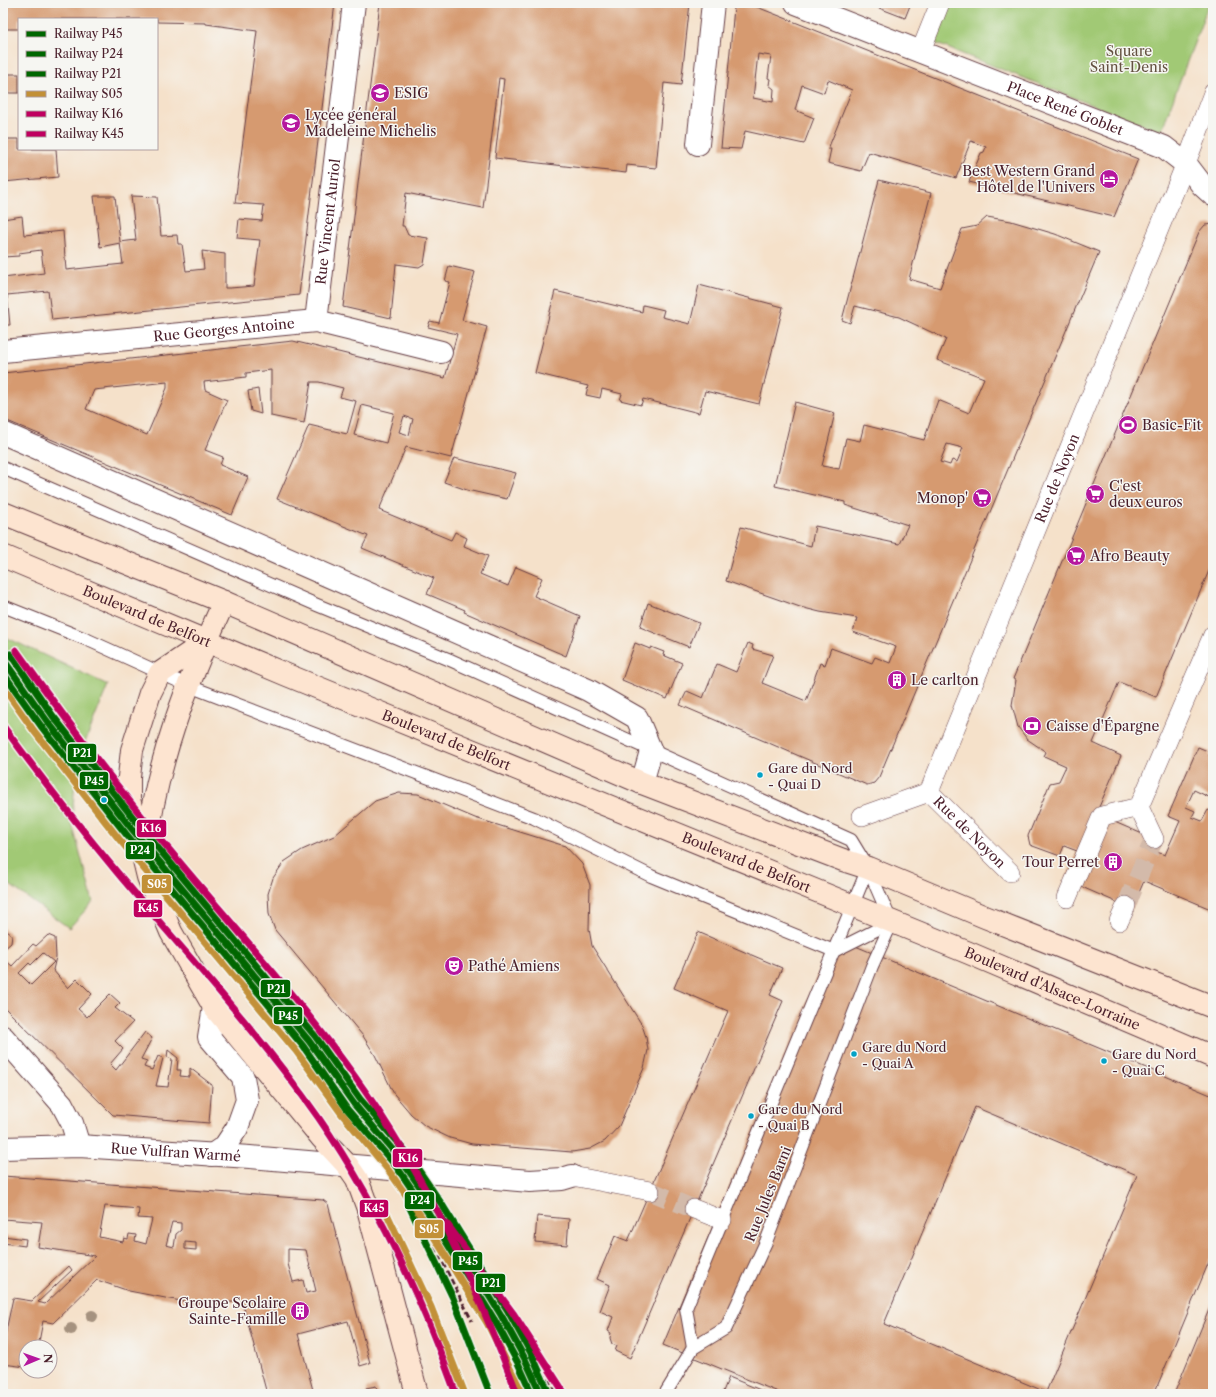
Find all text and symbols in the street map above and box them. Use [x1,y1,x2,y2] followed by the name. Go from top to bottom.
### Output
[18,18,158,150] legend
[54,26,122,41] text: Railway P45
[1090,42,1168,76] park label: Square Saint-Denis
[54,46,123,61] text: Railway P24
[54,66,121,81] text: Railway P21
[1004,77,1126,139] street label: Place René Goblet
[369,82,391,104] school or university icon: ESIG
[394,84,428,102] place label: ESIG
[54,86,123,101] text: Railway S05
[54,106,123,121] text: Railway K16
[305,106,436,140] place label: Lycée général Madeleine Michelis
[280,112,302,134] school or university icon: Lycée général Madeleine Michelis
[54,126,124,141] text: Railway K45
[311,158,344,286] street label: Rue Vincent Auriol
[962,162,1095,196] place label: Best Western Grand Hôtel de l'Univers
[1098,168,1120,190] hotel icon: Best Western Grand Hôtel de l'Univers
[152,314,296,346] street label: Rue Georges Antoine
[1117,414,1139,436] sports icon: Basic-Fit
[1142,416,1201,434] place label: Basic-Fit
[1031,431,1083,526] street label: Rue de Noyon
[1109,477,1183,511] place label: C'est deux euros
[1084,483,1106,505] supermarket icon: C'est deux euros
[971,487,993,509] supermarket icon: Monop'
[917,489,968,507] place label: Monop'
[1065,545,1087,567] supermarket icon: Afro Beauty
[1089,547,1170,565] place label: Afro Beauty
[80,581,214,651] street label: Boulevard de Belfort
[886,669,908,691] building icon: Le carlton
[911,671,979,689] place label: Le carlton
[379,706,513,774] street label: Boulevard de Belfort
[1021,715,1043,737] bank icon: Caisse d'Épargne
[1046,717,1159,735] place label: Caisse d'Épargne
[67,743,97,763] line badge: P21
[73,746,92,760] text: P21
[768,760,852,792] place label: Gare du Nord - Quai D
[755,770,765,780] marker: Gare du Nord - Quai D
[79,771,109,790] line badge: P45
[84,774,104,788] text: P45
[930,792,1010,872] street label: Rue de Noyon
[99,795,109,805] unlabelled marker
[136,819,167,838] line badge: K16
[141,821,162,835] text: K16
[679,828,813,897] street label: Boulevard de Belfort
[125,841,155,860] line badge: P24
[130,843,151,857] text: P24
[1102,851,1124,873] building icon: Tour Perret
[1022,853,1099,871] place label: Tour Perret
[141,874,172,894] line badge: S05
[147,877,167,891] text: S05
[133,899,163,918] line badge: K45
[137,901,159,915] text: K45
[962,943,1143,1034] street label: Boulevard d'Alsace-Lorraine
[443,955,465,977] theatre icon: Pathé Amiens
[468,957,560,975] place label: Pathé Amiens
[260,979,291,998] line badge: P21
[267,982,286,996] text: P21
[273,1006,303,1025] line badge: P45
[278,1009,298,1023] text: P45
[862,1039,946,1071] place label: Gare du Nord - Quai A
[1112,1046,1196,1078] place label: Gare du Nord - Quai C
[849,1049,859,1059] marker: Gare du Nord - Quai A
[1099,1056,1109,1066] marker: Gare du Nord - Quai C
[758,1101,842,1133] place label: Gare du Nord - Quai B
[746,1111,756,1121] marker: Gare du Nord - Quai B
[110,1139,242,1165] street label: Rue Vulfran Warmé
[741,1143,795,1245] street label: Rue Jules Barni
[392,1148,423,1168] line badge: K16
[398,1151,419,1165] text: K16
[404,1191,435,1210] line badge: P24
[410,1193,431,1207] text: P24
[359,1199,389,1218] line badge: K45
[363,1201,385,1215] text: K45
[414,1219,444,1239] line badge: S05
[419,1222,439,1236] text: S05
[452,1251,483,1271] line badge: P45
[458,1254,478,1268] text: P45
[475,1273,506,1293] line badge: P21
[482,1276,501,1290] text: P21
[178,1294,286,1328] place label: Groupe Scolaire Sainte-Famille
[289,1300,311,1322] building icon: Groupe Scolaire Sainte-Famille
[18,1339,58,1379] north arrow
[41,1354,55,1364] text: N

